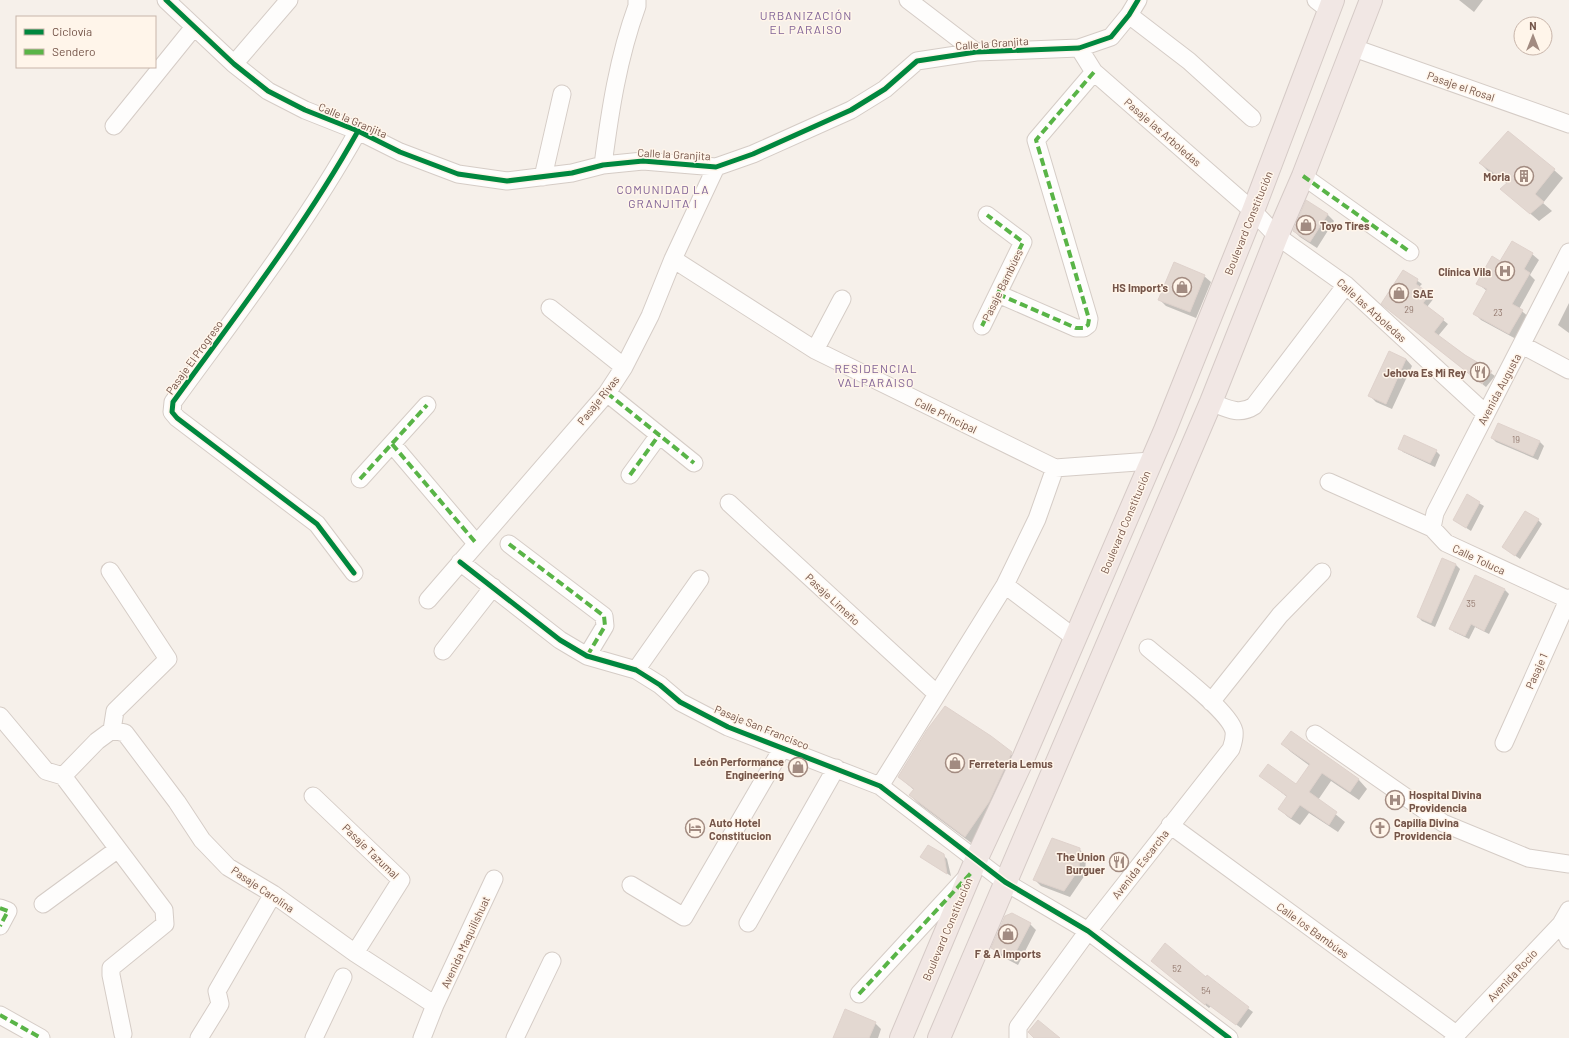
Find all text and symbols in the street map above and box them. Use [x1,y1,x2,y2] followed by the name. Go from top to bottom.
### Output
[760,8,852,36] district label: URBANIZACIÓN EL PARAISO
[16,16,156,68] legend
[1513,16,1553,56] north arrow
[1529,19,1537,32] text: N
[52,24,92,38] text: Ciclovía
[955,34,1029,52] street label: Calle la Granjita
[52,44,96,58] text: Sendero
[1426,68,1496,104] street label: Pasaje el Rosal
[1122,95,1204,169] street label: Pasaje las Arboledas
[317,100,389,140] street label: Calle la Granjita
[637,146,711,162] street label: Calle la Granjita
[1513,165,1535,187] building icon: Morla
[1221,169,1275,277] street label: Boulevard Constitución
[1483,170,1510,183] place label: Morla
[616,182,710,210] district label: COMUNIDAD LA GRANJITA I
[1295,214,1317,236] shop icon: Toyo Tires
[1320,219,1370,232] place label: Toyo Tires
[979,247,1025,323] street label: Pasaje Bambúes
[1494,260,1516,282] hospital icon: Clínica Vila
[1438,265,1491,278] place label: Clínica Vila
[1335,275,1409,345] street label: Calle las Arboledas
[1171,276,1193,298] shop icon: HS Import's
[1112,281,1168,294] place label: HS Import's
[1388,282,1410,304] shop icon: SAE
[1413,287,1434,300] place label: SAE
[1404,304,1414,315] house number: 29
[1493,307,1503,318] house number: 23
[163,317,225,397] street label: Pasaje El Progreso
[1475,351,1523,427] street label: Avenida Augusta
[834,361,918,389] district label: RESIDENCIAL VALPARAISO
[1469,361,1491,383] restaurant icon: Jehova Es Mi Rey
[1383,366,1466,379] place label: Jehova Es Mi Rey
[574,373,622,427] street label: Pasaje Rivas
[913,394,979,436] street label: Calle Principal
[1512,434,1520,445] house number: 19
[1097,468,1153,576] street label: Boulevard Constitución
[1451,541,1507,577] street label: Calle Toluca
[803,570,863,628] street label: Pasaje Limeño
[1466,598,1476,609] house number: 35
[1522,651,1550,691] street label: Pasaje 1
[713,702,811,752] street label: Pasaje San Francisco
[944,752,966,774] shop icon: Ferreteria Lemus
[694,755,784,781] place label: León Performance Engineering
[787,756,809,778] shop icon: León Performance Engineering
[969,757,1053,770] place label: Ferreteria Lemus
[1409,788,1482,814] place label: Hospital Divina Providencia
[1384,789,1406,811] hospital icon: Hospital Divina Providencia
[709,816,771,842] place label: Auto Hotel Constitucion
[1394,816,1459,842] place label: Capilla Divina Providencia
[684,817,706,839] hotel icon: Auto Hotel Constitucion
[1369,817,1391,839] church icon: Capilla Divina Providencia
[340,821,402,881] street label: Pasaje Tazumal
[1109,827,1171,901] street label: Avenida Escarcha
[1056,850,1106,876] place label: The Union Burguer
[1108,851,1130,873] restaurant icon: The Union Burguer
[229,863,297,915] street label: Pasaje Carolina
[919,875,975,983] street label: Boulevard Constitución
[438,894,492,990] street label: Avenida Maquilishuat
[1274,899,1352,961] street label: Calle los Bambúes
[997,923,1019,945] shop icon: F & A Imports
[1485,946,1539,1004] street label: Avenida Rocío
[975,947,1042,960] place label: F & A Imports
[1172,963,1182,974] house number: 52
[1201,985,1211,996] house number: 54

